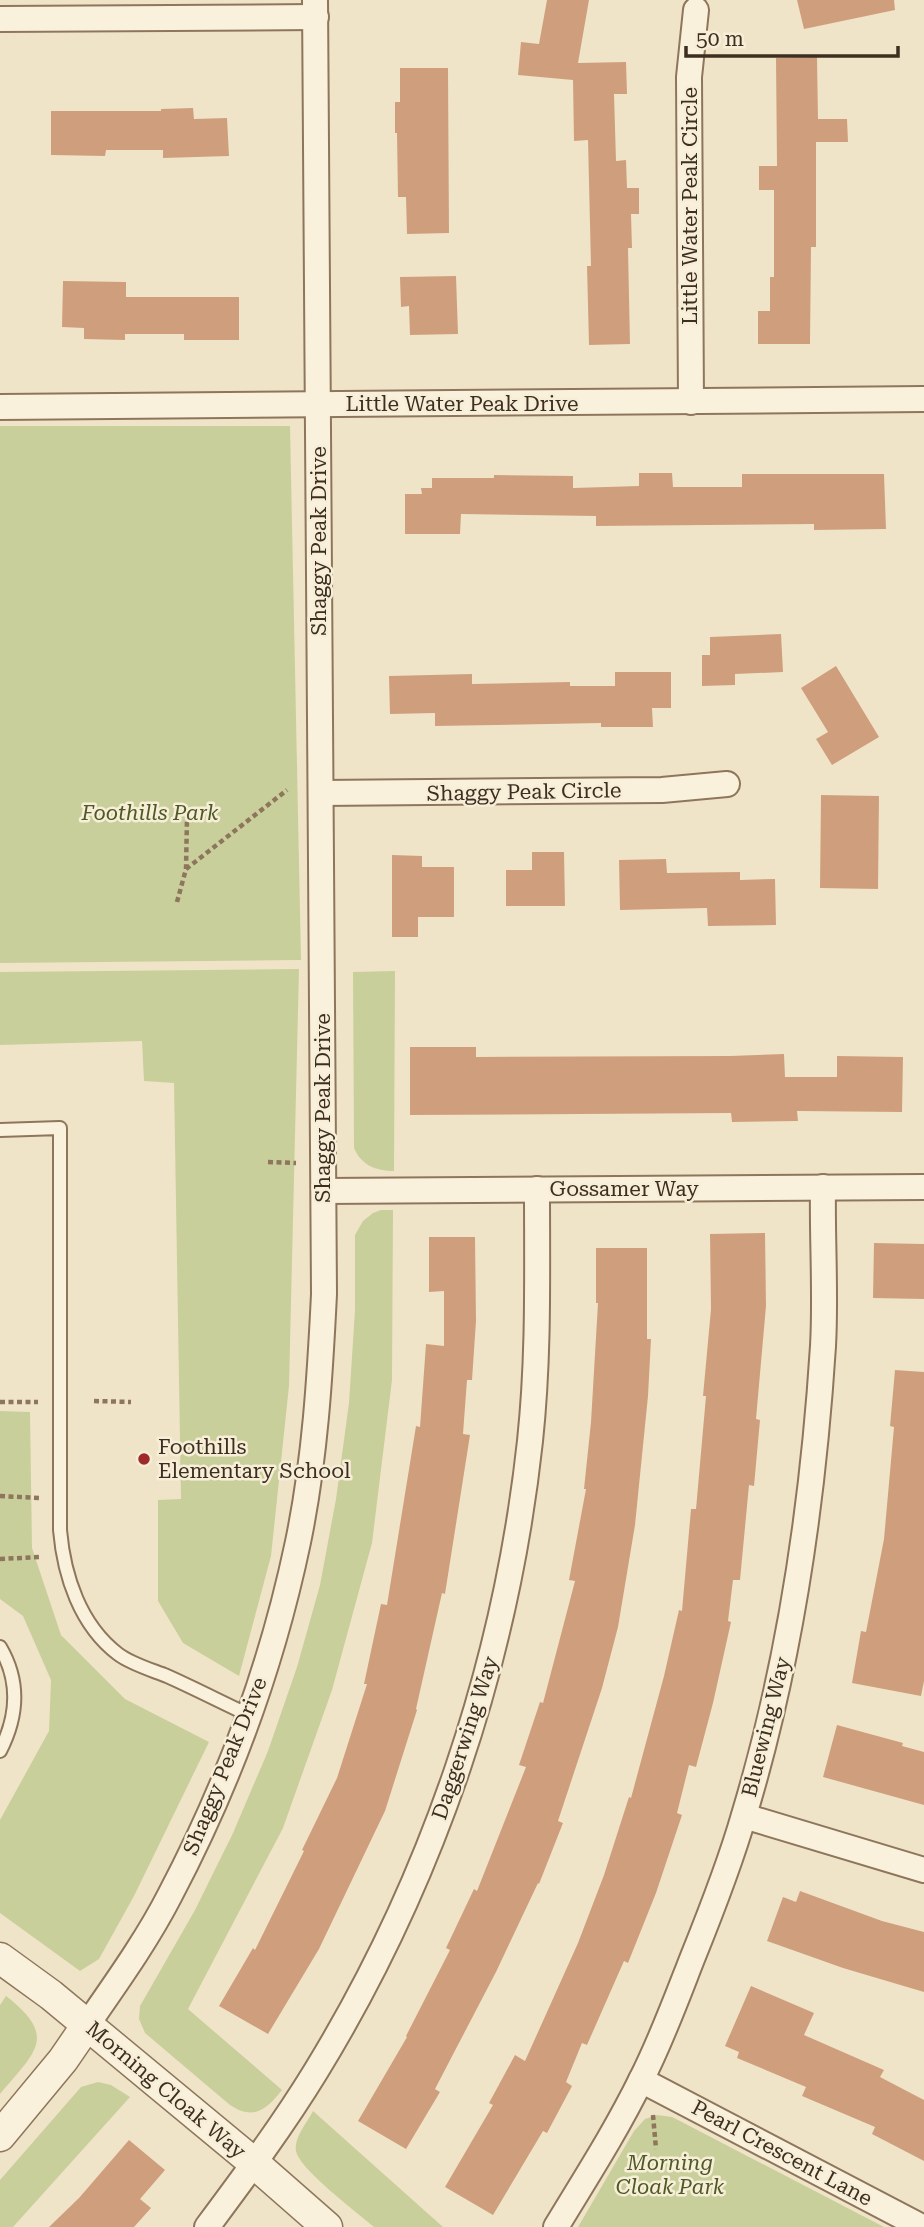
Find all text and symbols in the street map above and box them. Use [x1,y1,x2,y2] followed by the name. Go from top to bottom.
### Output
[686,14,898,58] scale bar
[696,27,744,51] text: 50 m
[678,87,702,325] street label: Little Water Peak Circle
[346,392,578,416] street label: Little Water Peak Drive
[307,446,331,636] street label: Shaggy Peak Drive
[426,778,622,806] street label: Shaggy Peak Circle
[81,801,219,825] park label: Foothills Park
[311,1013,335,1203] street label: Shaggy Peak Drive
[549,1177,699,1201] street label: Gossamer Way
[158,1435,351,1483] place label: Foothills Elementary School
[136,1451,152,1467] marker: Foothills Elementary School
[427,1653,503,1823] street label: Daggerwing Way
[737,1654,795,1800] street label: Bluewing Way
[178,1674,272,1858] street label: Shaggy Peak Drive
[82,2016,251,2164] street label: Morning Cloak Way
[688,2095,876,2211] street label: Pearl Crescent Lane
[616,2151,725,2199] park label: Morning Cloak Park

